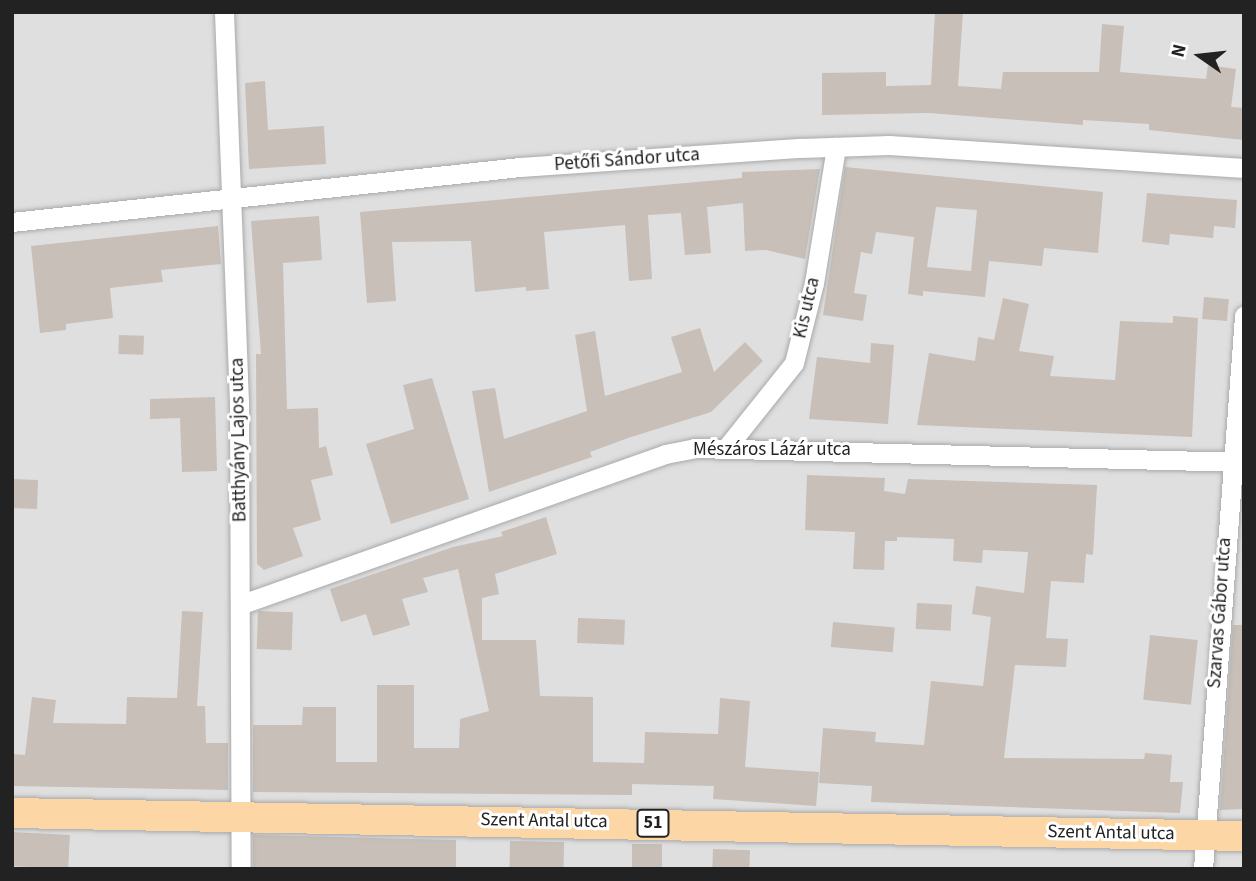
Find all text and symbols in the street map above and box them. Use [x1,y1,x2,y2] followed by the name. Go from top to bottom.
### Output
[1165,21,1235,91] north arrow
[1165,41,1194,60] text: N
[553,144,701,176] street label: Petőfi Sándor utca
[789,275,825,341] street label: Kis utca
[226,358,252,522] street label: Batthyány Lajos utca
[693,439,851,461] street label: Mészáros Lázár utca
[1203,537,1237,689] street label: Szarvas Gábor utca
[480,808,608,834] street label: Szent Antal utca
[636,808,670,838] road number: 51
[1047,820,1175,846] street label: Szent Antal utca

